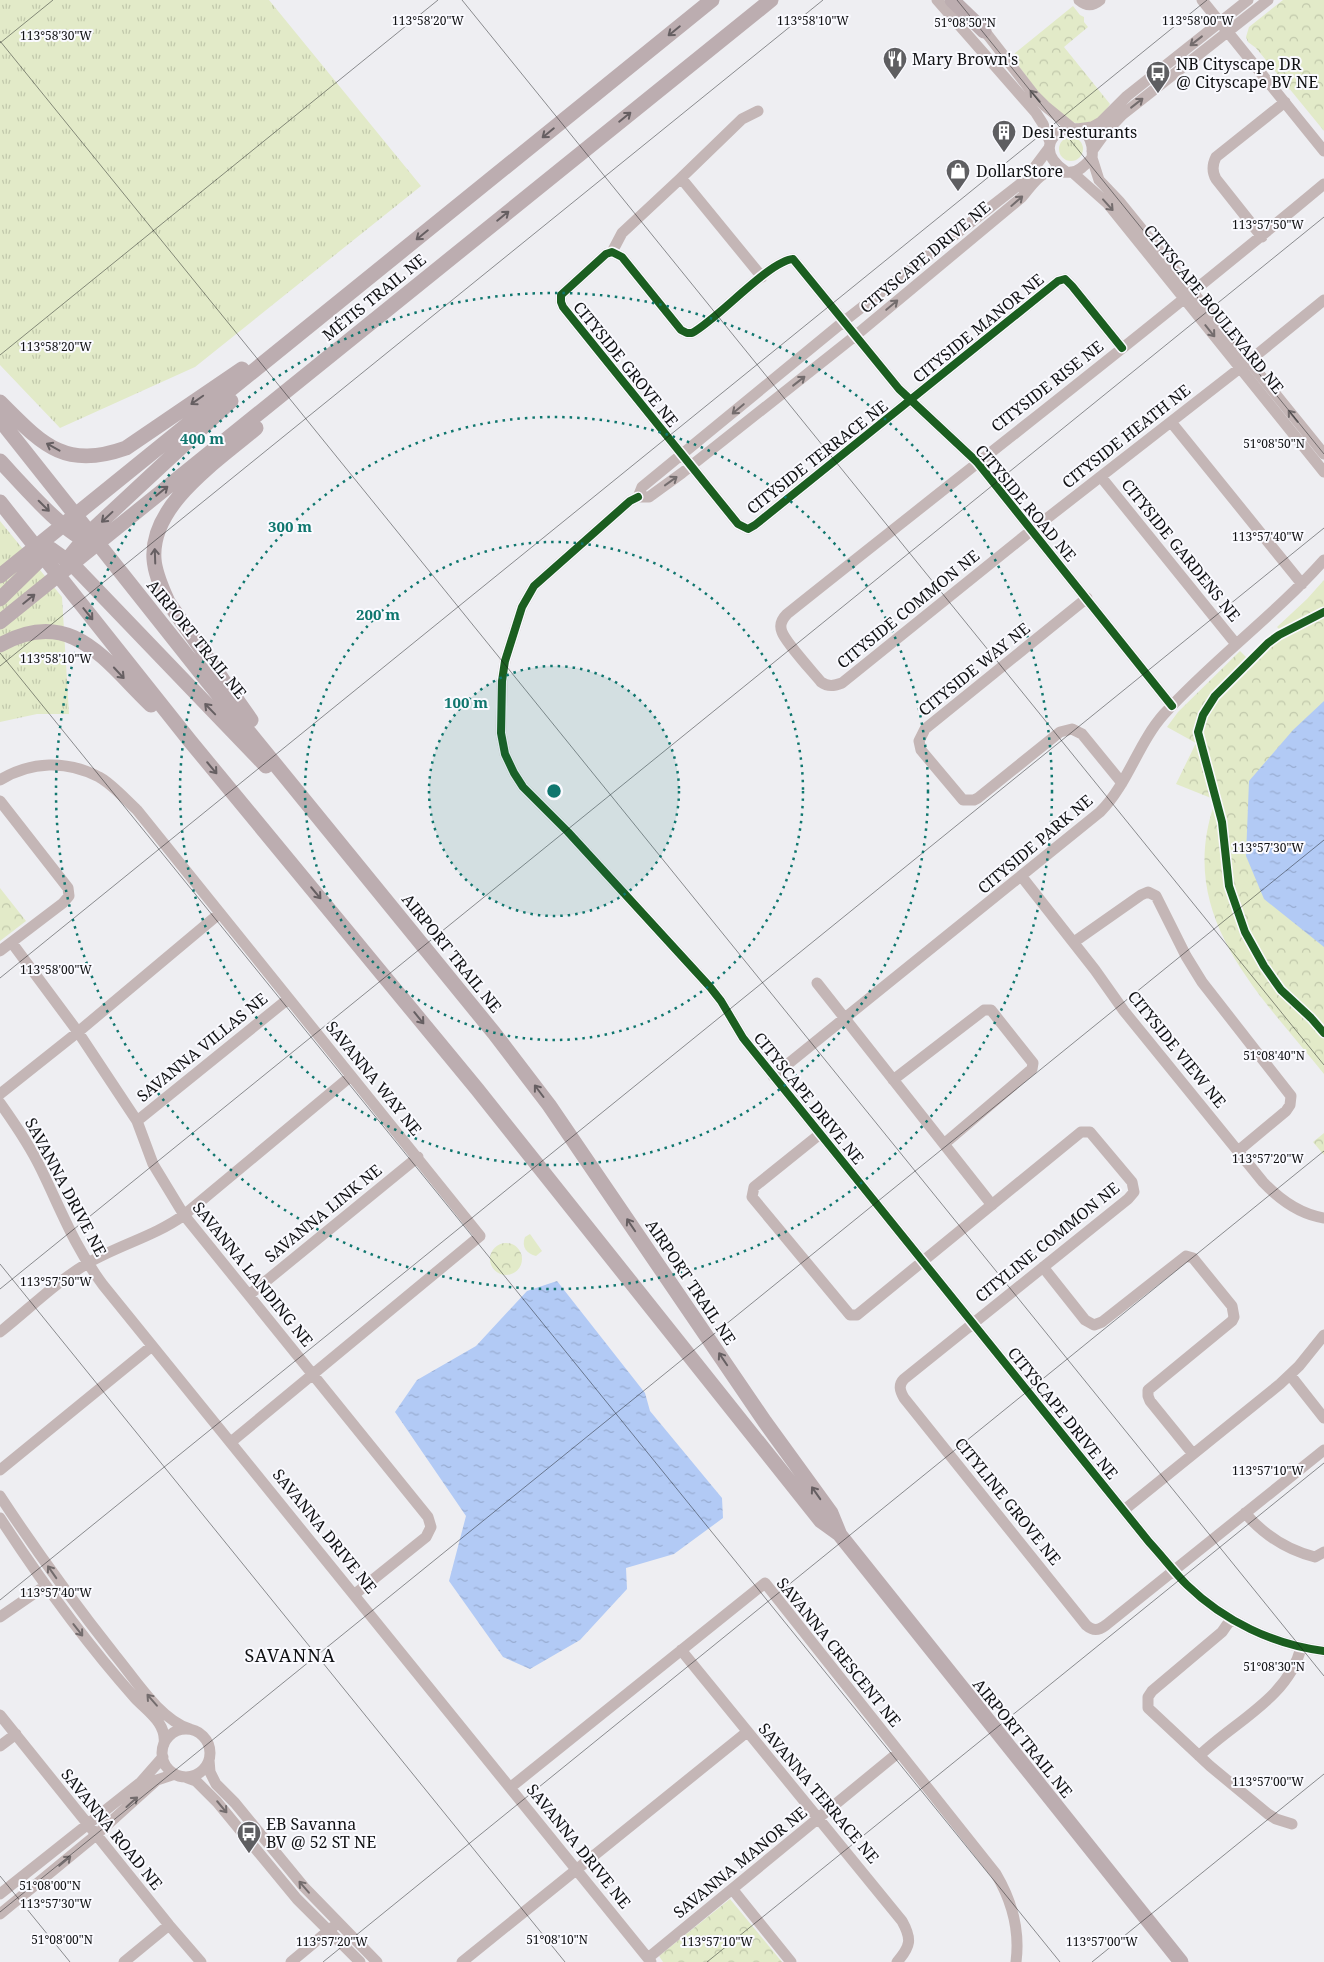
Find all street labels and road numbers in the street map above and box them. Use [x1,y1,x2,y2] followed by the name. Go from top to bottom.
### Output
[855,196,995,318] street label: CITYSCAPE DRIVE NE
[1139,220,1289,398] street label: CITYSCAPE BOULEVARD NE
[318,248,430,346] street label: MÉTIS TRAIL NE
[908,268,1048,388] street label: CITYSIDE MANOR NE
[568,297,684,431] street label: CITYSIDE GROVE NE
[986,335,1108,437] street label: CITYSIDE RISE NE
[1057,379,1195,493] street label: CITYSIDE HEATH NE
[742,395,892,519] street label: CITYSIDE TERRACE NE
[970,440,1082,566] street label: CITYSIDE ROAD NE
[1117,474,1245,626] street label: CITYSIDE GARDENS NE
[832,545,984,673] street label: CITYSIDE COMMON NE
[142,575,252,703] street label: AIRPORT TRAIL NE
[914,617,1034,721] street label: CITYSIDE WAY NE
[973,789,1097,899] street label: CITYSIDE PARK NE
[397,889,507,1017] street label: AIRPORT TRAIL NE
[1123,986,1231,1112] street label: CITYSIDE VIEW NE
[132,987,272,1107] street label: SAVANNA VILLAS NE
[321,1016,427,1140] street label: SAVANNA WAY NE
[749,1027,869,1169] street label: CITYSCAPE DRIVE NE
[20,1114,112,1260] street label: SAVANNA DRIVE NE
[260,1159,386,1267] street label: SAVANNA LINK NE
[970,1177,1124,1307] street label: CITYLINE COMMON NE
[188,1197,318,1351] street label: SAVANNA LANDING NE
[641,1215,741,1349] street label: AIRPORT TRAIL NE
[1003,1342,1123,1484] street label: CITYSCAPE DRIVE NE
[950,1433,1066,1569] street label: CITYLINE GROVE NE
[268,1464,382,1598] street label: SAVANNA DRIVE NE
[772,1573,906,1731] street label: SAVANNA CRESCENT NE
[968,1674,1078,1802] street label: AIRPORT TRAIL NE
[754,1718,884,1868] street label: SAVANNA TERRACE NE
[56,1764,168,1894] street label: SAVANNA ROAD NE
[522,1779,636,1913] street label: SAVANNA DRIVE NE
[668,1801,812,1923] street label: SAVANNA MANOR NE

